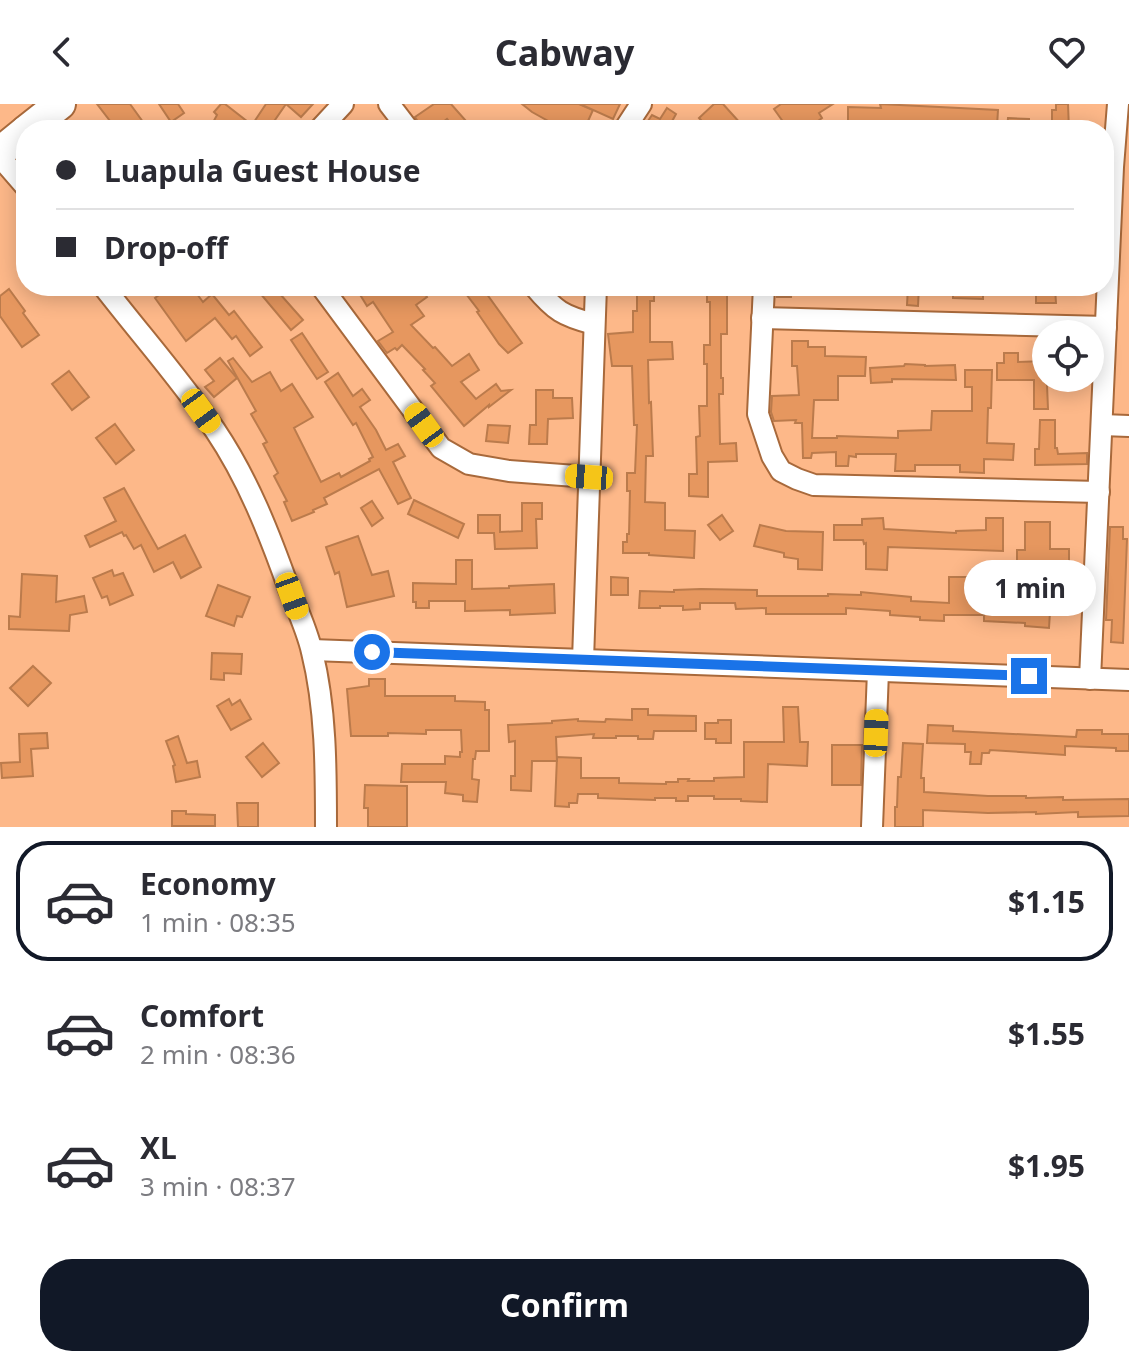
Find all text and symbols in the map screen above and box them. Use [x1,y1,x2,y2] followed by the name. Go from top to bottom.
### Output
[495,28,634,77] text: Cabway
[40,30,84,74] icon: back
[1045,30,1089,74] icon: heart
[104,150,421,191] text: Luapula Guest House
[104,227,228,268] text: Drop-off
[1032,320,1104,392] map controls
[1032,320,1104,392] button: locate
[177,385,225,437] car
[400,399,448,451] car
[564,463,614,491] car
[963,560,1095,616] callout: 1 min
[273,569,311,623] car
[994,570,1066,606] text: 1 min
[354,634,390,670] route start
[1011,658,1047,694] route end
[863,709,889,757] car
[140,863,276,904] text: Economy
[44,865,116,937] icon: car
[1008,881,1085,922] text: $1.15
[140,904,296,940] text: 1 min · 08:35
[140,995,264,1036] text: Comfort
[44,997,116,1069] icon: car
[1008,1013,1085,1054] text: $1.55
[140,1036,296,1072] text: 2 min · 08:36
[140,1127,177,1168] text: XL
[44,1129,116,1201] icon: car
[1008,1145,1085,1186] text: $1.95
[140,1168,296,1204] text: 3 min · 08:37
[40,1259,1089,1351] button: Confirm

